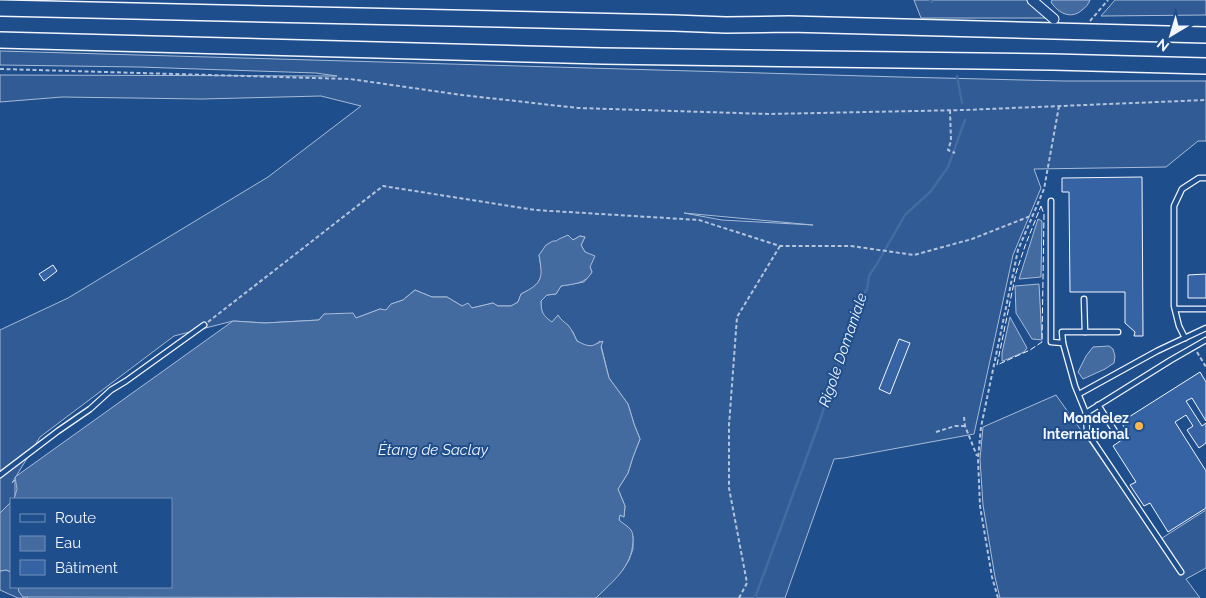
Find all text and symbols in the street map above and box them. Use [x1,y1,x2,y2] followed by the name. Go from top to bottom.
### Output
[1146,10,1196,60] north arrow
[1154,36,1172,55] text: N
[815,291,871,409] water label: Rigole Domaniale
[1043,410,1130,442] place label: Mondelez International
[1133,420,1145,432] marker: Mondelez International
[378,441,489,459] water label: Étang de Saclay
[10,498,172,588] legend
[55,509,96,527] text: Route
[55,534,81,552] text: Eau
[55,559,118,577] text: Bâtiment

